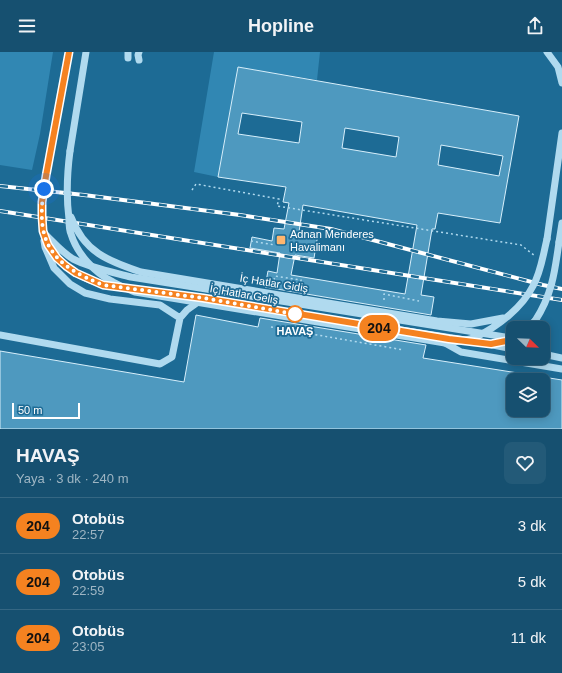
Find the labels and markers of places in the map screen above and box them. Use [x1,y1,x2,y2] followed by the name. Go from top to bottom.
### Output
[290,228,374,253] place label: Adnan Menderes Havalimanı
[275,234,287,246] marker: Adnan Menderes Havalimanı
[286,305,304,323] marker: HAVAŞ
[277,325,313,337] place label: HAVAŞ

